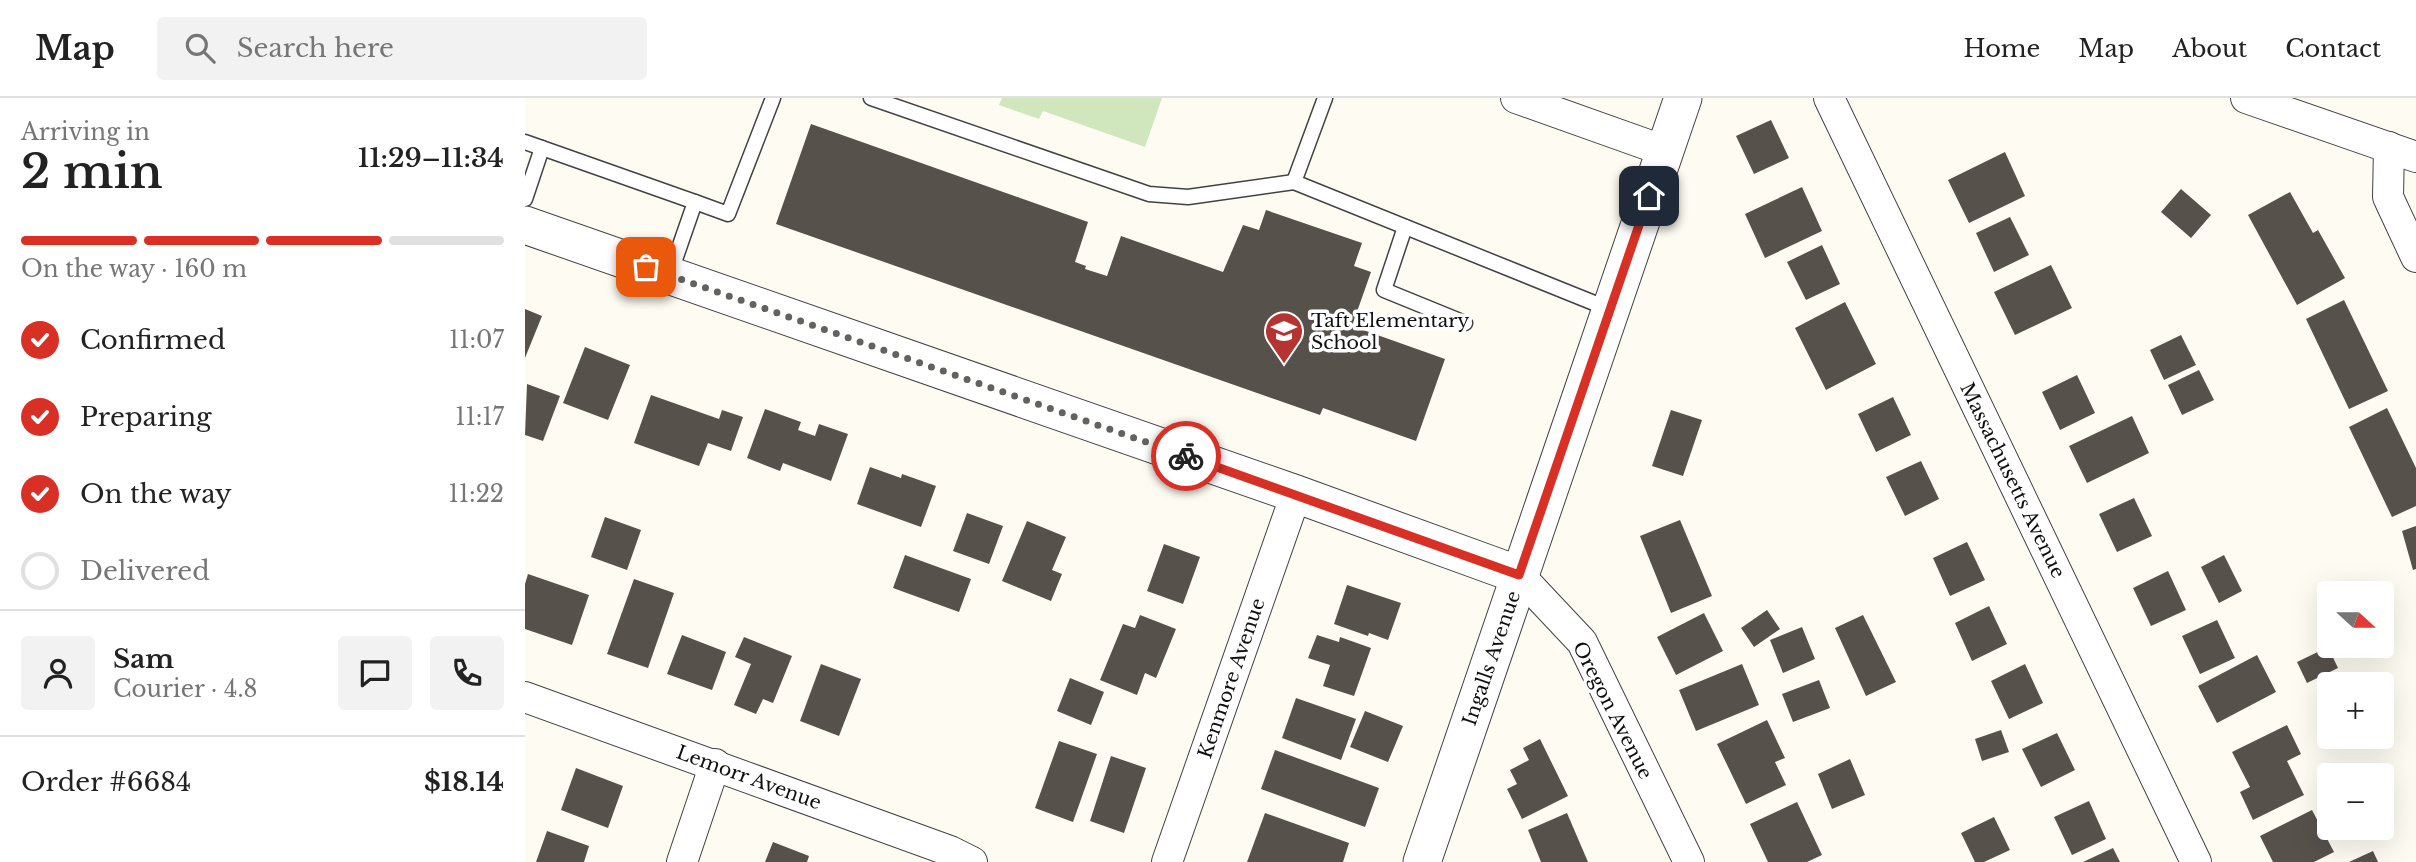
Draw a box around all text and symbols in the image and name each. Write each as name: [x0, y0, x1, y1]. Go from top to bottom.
search box: [157, 17, 647, 80]
text: Map: [35, 28, 115, 69]
icon: search: [181, 29, 219, 67]
text: Search here: [237, 32, 394, 64]
text: Home: [1964, 34, 2040, 63]
text: Map: [2078, 34, 2134, 63]
text: About: [2172, 34, 2247, 63]
text: Contact: [2285, 34, 2381, 63]
text: Arriving in: [21, 118, 150, 146]
text: 11:29–11:34: [358, 142, 504, 174]
text: 2 min: [21, 143, 163, 200]
pin: [1619, 166, 1679, 226]
icon: home: [1630, 177, 1668, 215]
pin: [616, 237, 676, 297]
icon: bag: [627, 248, 665, 286]
text: On the way · 160 m: [21, 255, 247, 283]
place label: Taft Elementary School: [1311, 309, 1469, 354]
school or university icon: Taft Elementary School: [1263, 310, 1305, 365]
icon: check: [21, 321, 59, 359]
text: Confirmed: [80, 324, 225, 356]
text: 11:07: [449, 326, 504, 354]
street label: Massachusetts Avenue: [1955, 379, 2070, 582]
icon: check: [21, 398, 59, 436]
text: Preparing: [80, 401, 212, 433]
text: 11:17: [455, 403, 504, 431]
courier: [1151, 421, 1221, 491]
icon: bike: [1167, 437, 1205, 475]
icon: check: [21, 475, 59, 513]
text: On the way: [80, 478, 232, 510]
text: 11:22: [449, 480, 504, 508]
text: Delivered: [80, 555, 210, 587]
north arrow: [2317, 581, 2394, 658]
map controls: [2317, 581, 2394, 840]
street label: Ingalls Avenue: [1458, 588, 1525, 729]
street label: Kenmore Avenue: [1193, 595, 1270, 761]
button: person: [21, 636, 95, 710]
button: chat: [338, 636, 412, 710]
button: phone: [430, 636, 504, 710]
street label: Oregon Avenue: [1568, 637, 1657, 783]
text: Sam: [113, 643, 174, 675]
button: +: [2317, 672, 2394, 749]
text: Courier · 4.8: [113, 675, 258, 703]
street label: Lemorr Avenue: [673, 741, 824, 814]
button: −: [2317, 763, 2394, 840]
text: Order #6684: [21, 766, 191, 798]
text: $18.14: [424, 766, 504, 798]

